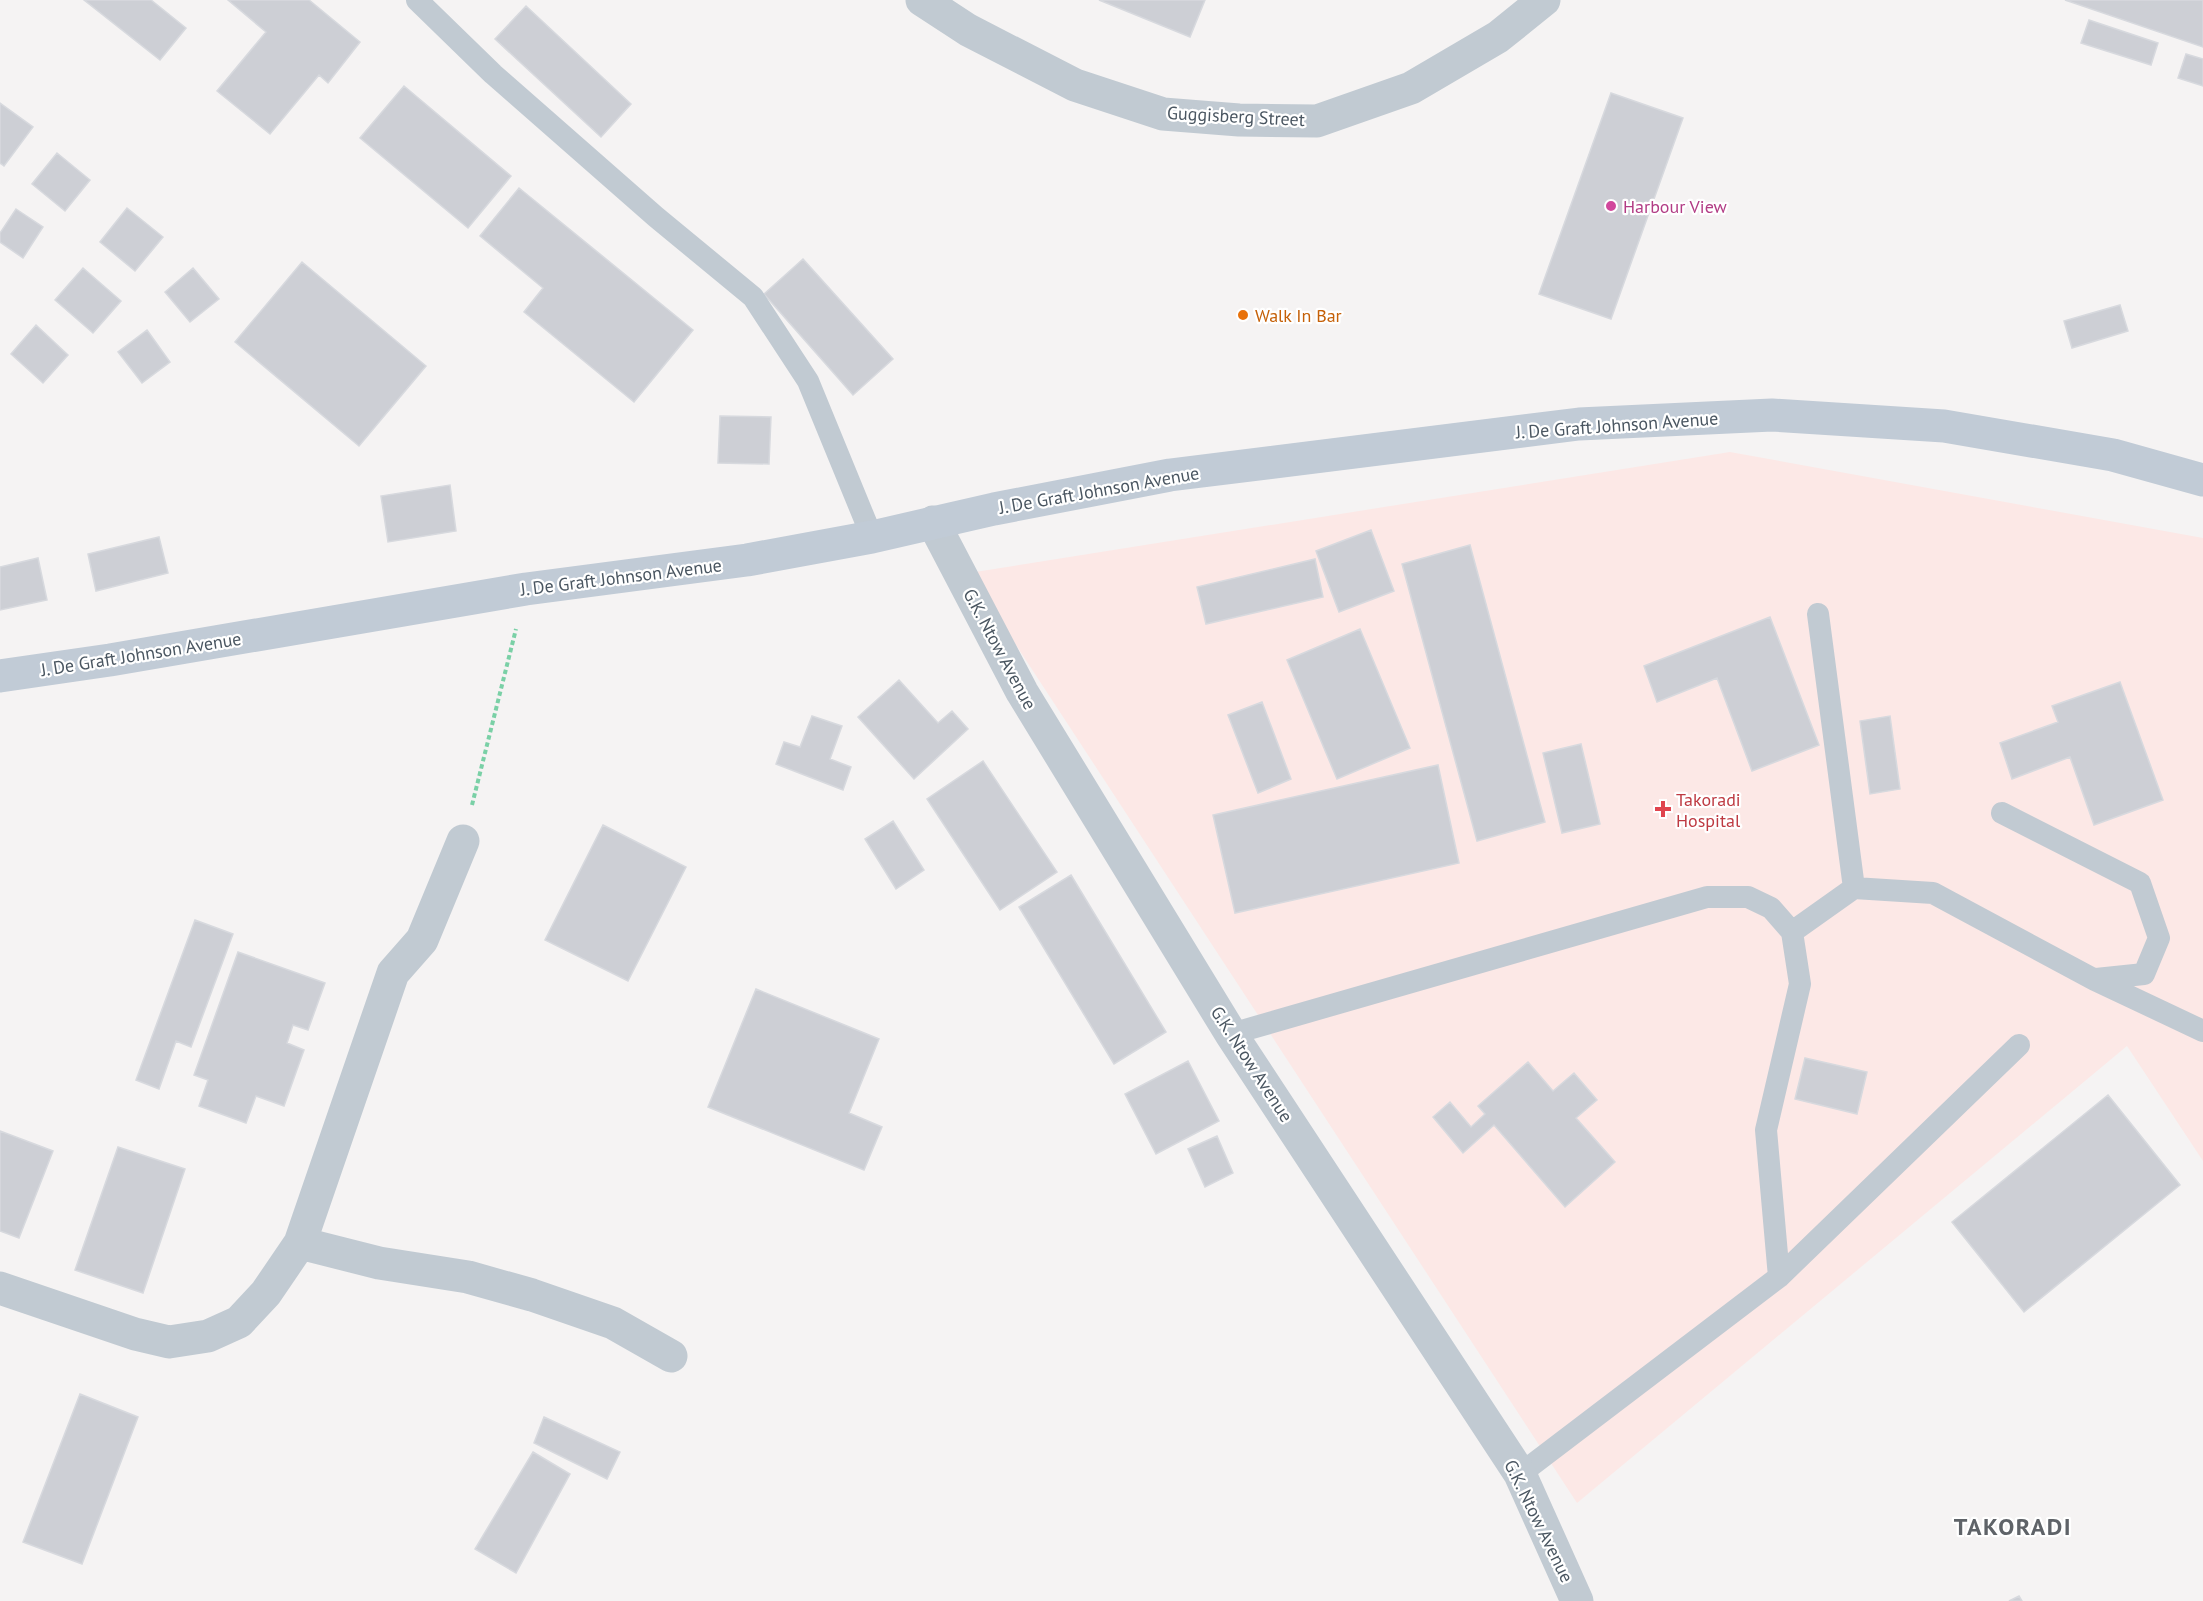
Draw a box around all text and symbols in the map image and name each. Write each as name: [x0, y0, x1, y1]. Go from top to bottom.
street label: Guggisberg Street: [1167, 101, 1305, 131]
place label: Harbour View: [1623, 195, 1728, 218]
marker: Harbour View: [1604, 199, 1618, 213]
place label: Walk In Bar: [1255, 304, 1342, 327]
marker: Walk In Bar: [1236, 308, 1250, 322]
street label: J. De Graft Johnson Avenue: [1514, 406, 1719, 444]
street label: J. De Graft Johnson Avenue: [996, 461, 1201, 519]
street label: J. De Graft Johnson Avenue: [518, 553, 723, 601]
street label: G.K. Ntow Avenue: [958, 585, 1042, 713]
street label: J. De Graft Johnson Avenue: [38, 627, 243, 681]
place label: Takoradi Hospital: [1676, 788, 1741, 832]
marker: Takoradi Hospital: [1654, 800, 1672, 818]
street label: G.K. Ntow Avenue: [1206, 1002, 1298, 1126]
street label: G.K. Ntow Avenue: [1499, 1456, 1579, 1586]
district label: TAKORADI: [1954, 1511, 2072, 1542]

